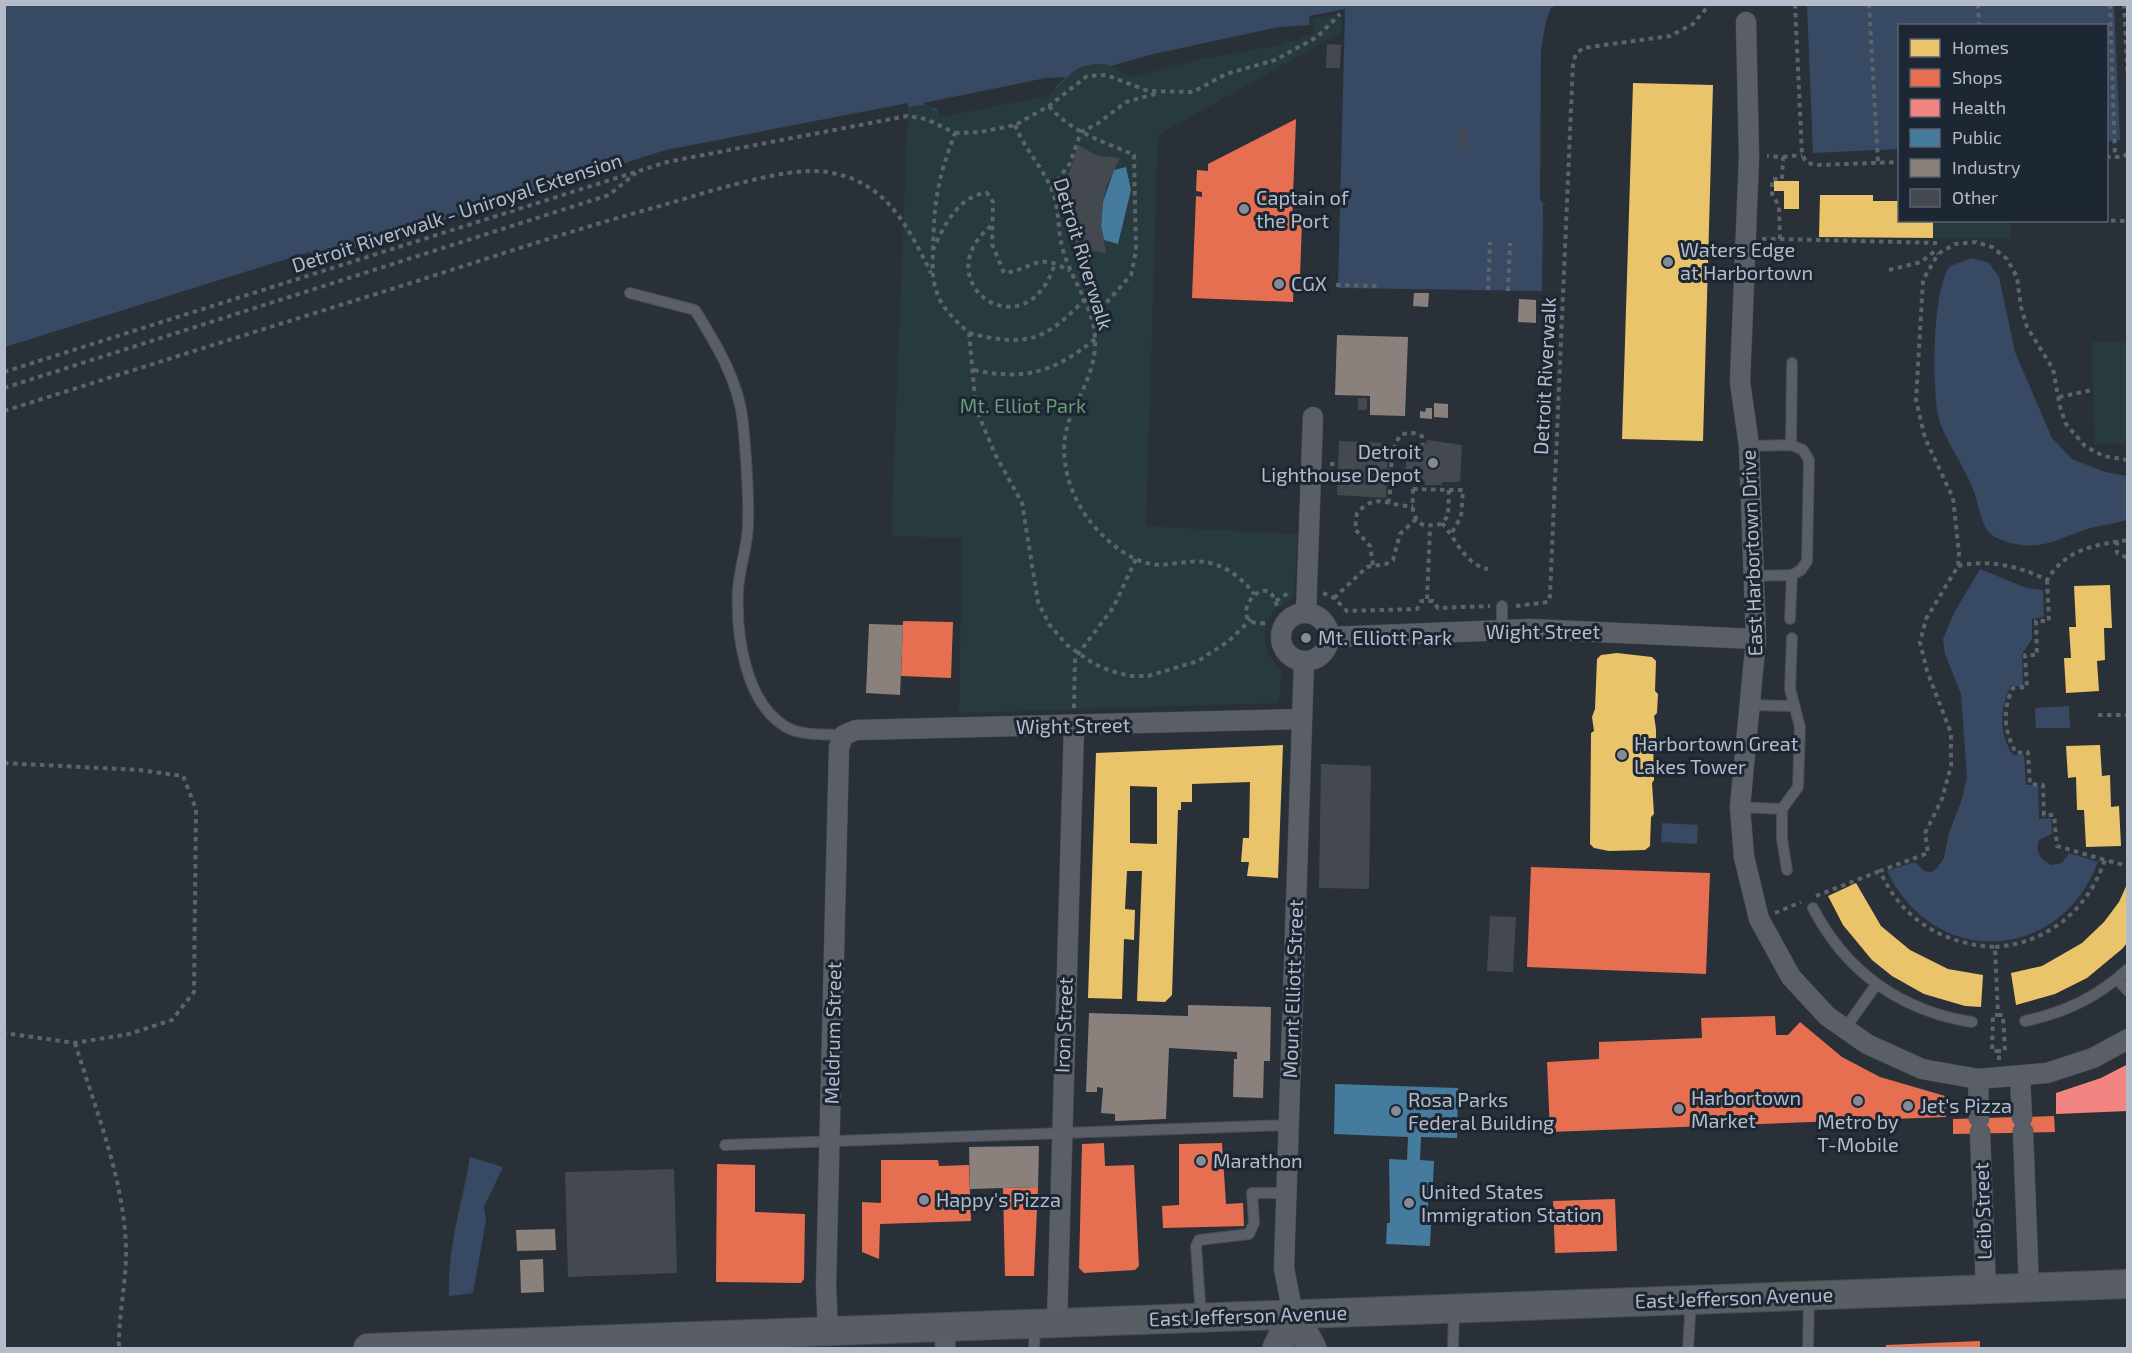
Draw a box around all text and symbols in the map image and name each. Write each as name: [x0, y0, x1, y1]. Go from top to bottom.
legend: [1898, 24, 2108, 222]
text: Homes: [1952, 36, 2009, 58]
text: Shops: [1952, 66, 2002, 88]
text: Health: [1952, 96, 2006, 118]
text: Public: [1952, 126, 2002, 148]
street label: Detroit Riverwalk - Uniroyal Extension: [289, 147, 625, 277]
text: Industry: [1952, 156, 2021, 178]
street label: Detroit Riverwalk: [1049, 175, 1119, 333]
place label: Captain of the Port: [1256, 185, 1349, 232]
text: Other: [1952, 186, 1998, 208]
marker: Captain of the Port: [1237, 202, 1251, 216]
place label: Waters Edge at Harbortown: [1680, 237, 1813, 284]
marker: Waters Edge at Harbortown: [1661, 255, 1675, 269]
place label: CGX: [1291, 271, 1327, 295]
marker: CGX: [1272, 277, 1286, 291]
street label: Detroit Riverwalk: [1528, 296, 1560, 455]
park label: Mt. Elliot Park: [960, 393, 1086, 417]
place label: Detroit Lighthouse Depot: [1261, 439, 1421, 486]
street label: East Harbortown Drive: [1735, 449, 1767, 657]
marker: Detroit Lighthouse Depot: [1426, 456, 1440, 470]
street label: Wight Street: [1486, 619, 1601, 643]
place label: Mt. Elliott Park: [1318, 625, 1452, 649]
marker: Mt. Elliott Park: [1299, 631, 1313, 645]
street label: Wight Street: [1016, 712, 1131, 738]
place label: Harbortown Great Lakes Tower: [1634, 731, 1799, 778]
marker: Harbortown Great Lakes Tower: [1615, 748, 1629, 762]
street label: Mount Elliott Street: [1277, 899, 1307, 1079]
street label: Meldrum Street: [819, 961, 845, 1105]
street label: Iron Street: [1049, 976, 1077, 1073]
place label: Harbortown Market: [1691, 1085, 1801, 1132]
place label: Rosa Parks Federal Building: [1408, 1087, 1554, 1134]
place label: Jet's Pizza: [1920, 1093, 2012, 1117]
marker: Metro by T-Mobile: [1851, 1094, 1865, 1108]
marker: Jet's Pizza: [1901, 1099, 1915, 1113]
marker: Harbortown Market: [1672, 1102, 1686, 1116]
marker: Rosa Parks Federal Building: [1389, 1104, 1403, 1118]
place label: Metro by T-Mobile: [1817, 1109, 1899, 1156]
place label: Marathon: [1213, 1148, 1303, 1172]
marker: Marathon: [1194, 1154, 1208, 1168]
street label: Leib Street: [1968, 1162, 1996, 1260]
place label: United States Immigration Station: [1421, 1179, 1602, 1226]
place label: Happy's Pizza: [936, 1187, 1061, 1211]
marker: Happy's Pizza: [917, 1193, 931, 1207]
marker: United States Immigration Station: [1402, 1196, 1416, 1210]
street label: East Jefferson Avenue: [1634, 1282, 1834, 1312]
street label: East Jefferson Avenue: [1148, 1300, 1348, 1330]

